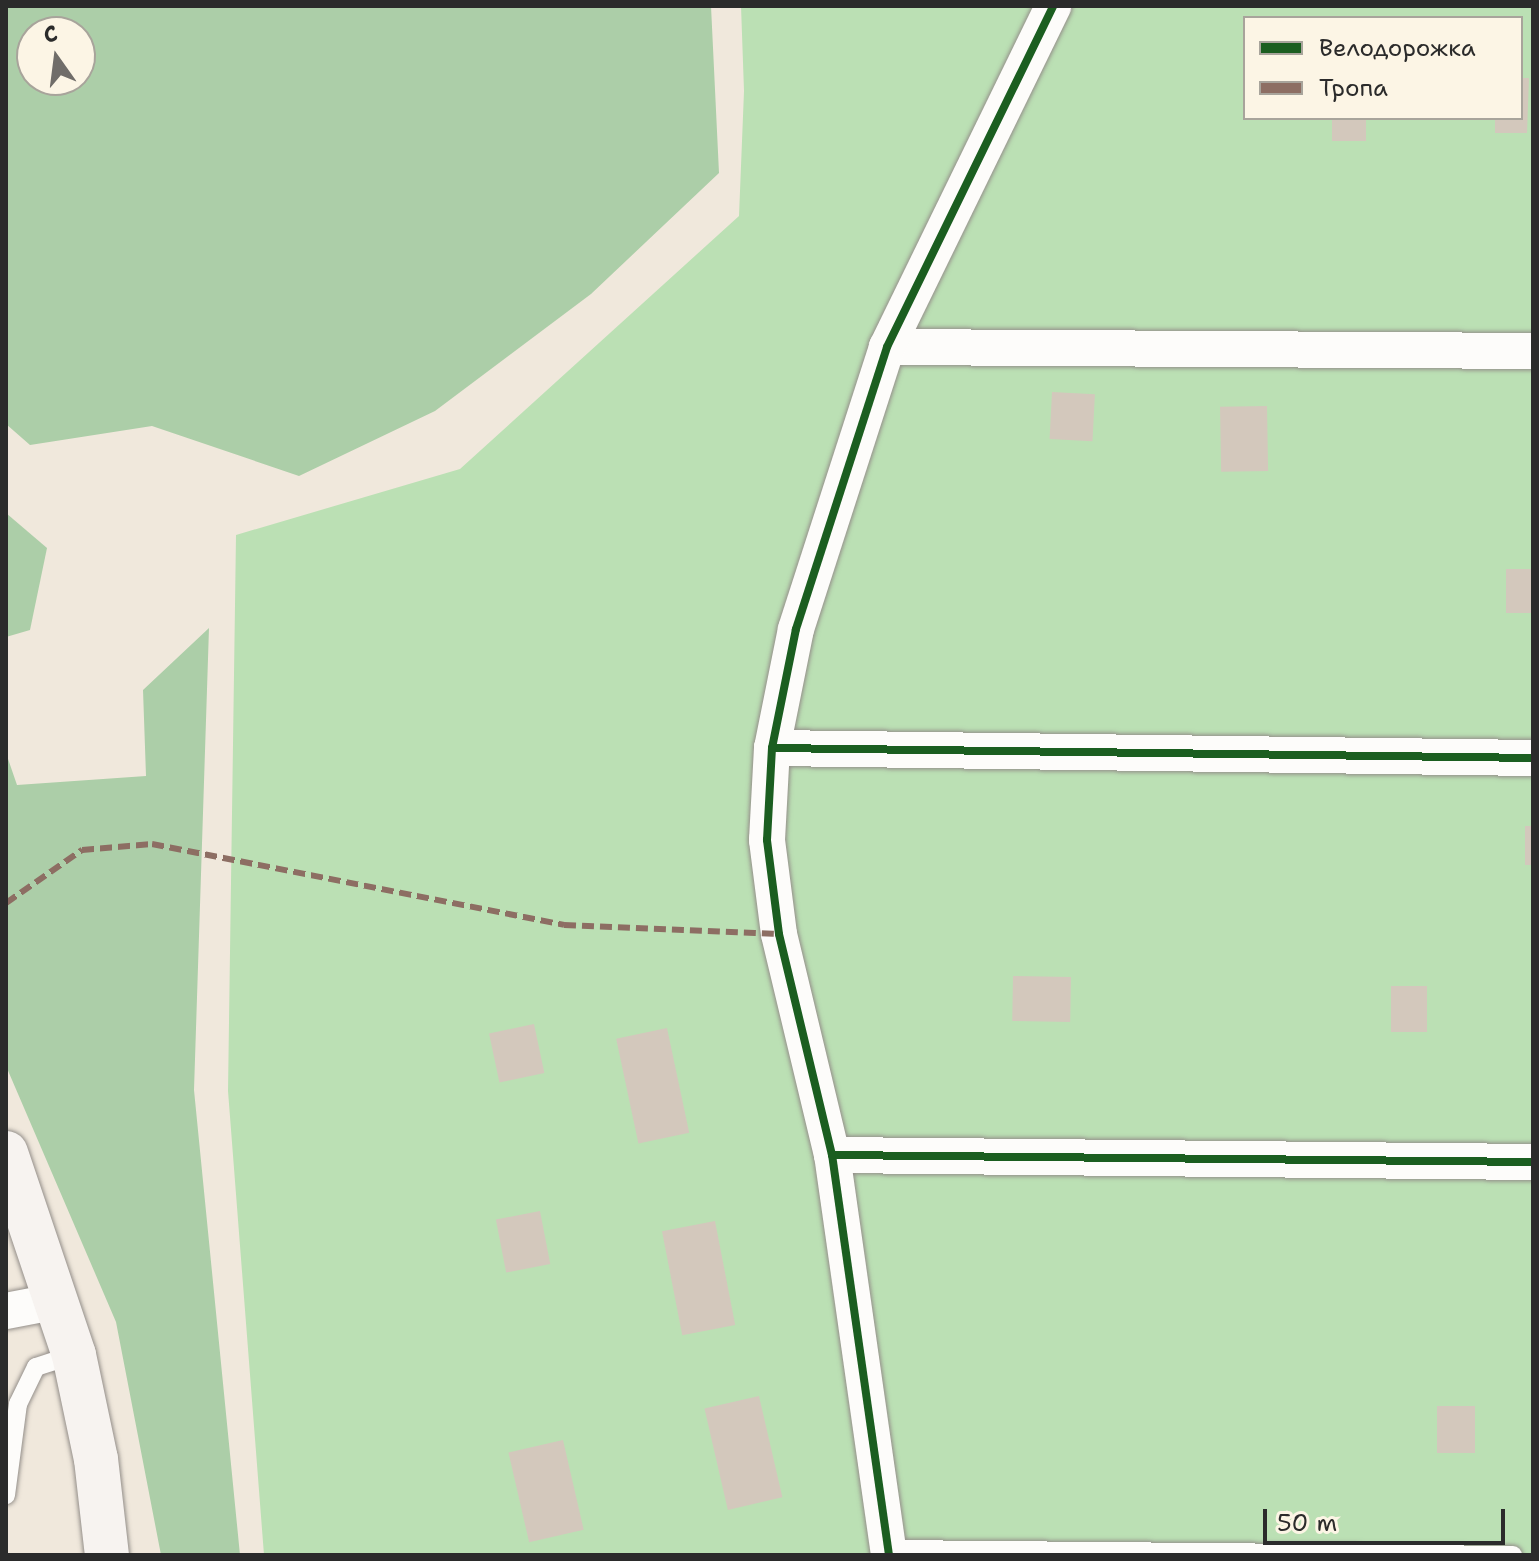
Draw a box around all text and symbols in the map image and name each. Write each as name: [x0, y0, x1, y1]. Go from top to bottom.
north arrow: [16, 16, 96, 96]
legend: [1243, 16, 1523, 120]
text: С: [40, 18, 61, 50]
text: Велодорожка: [1319, 32, 1476, 64]
text: Тропа: [1319, 72, 1388, 104]
scale bar: [1267, 1493, 1509, 1543]
text: 50 m: [1277, 1507, 1337, 1539]

